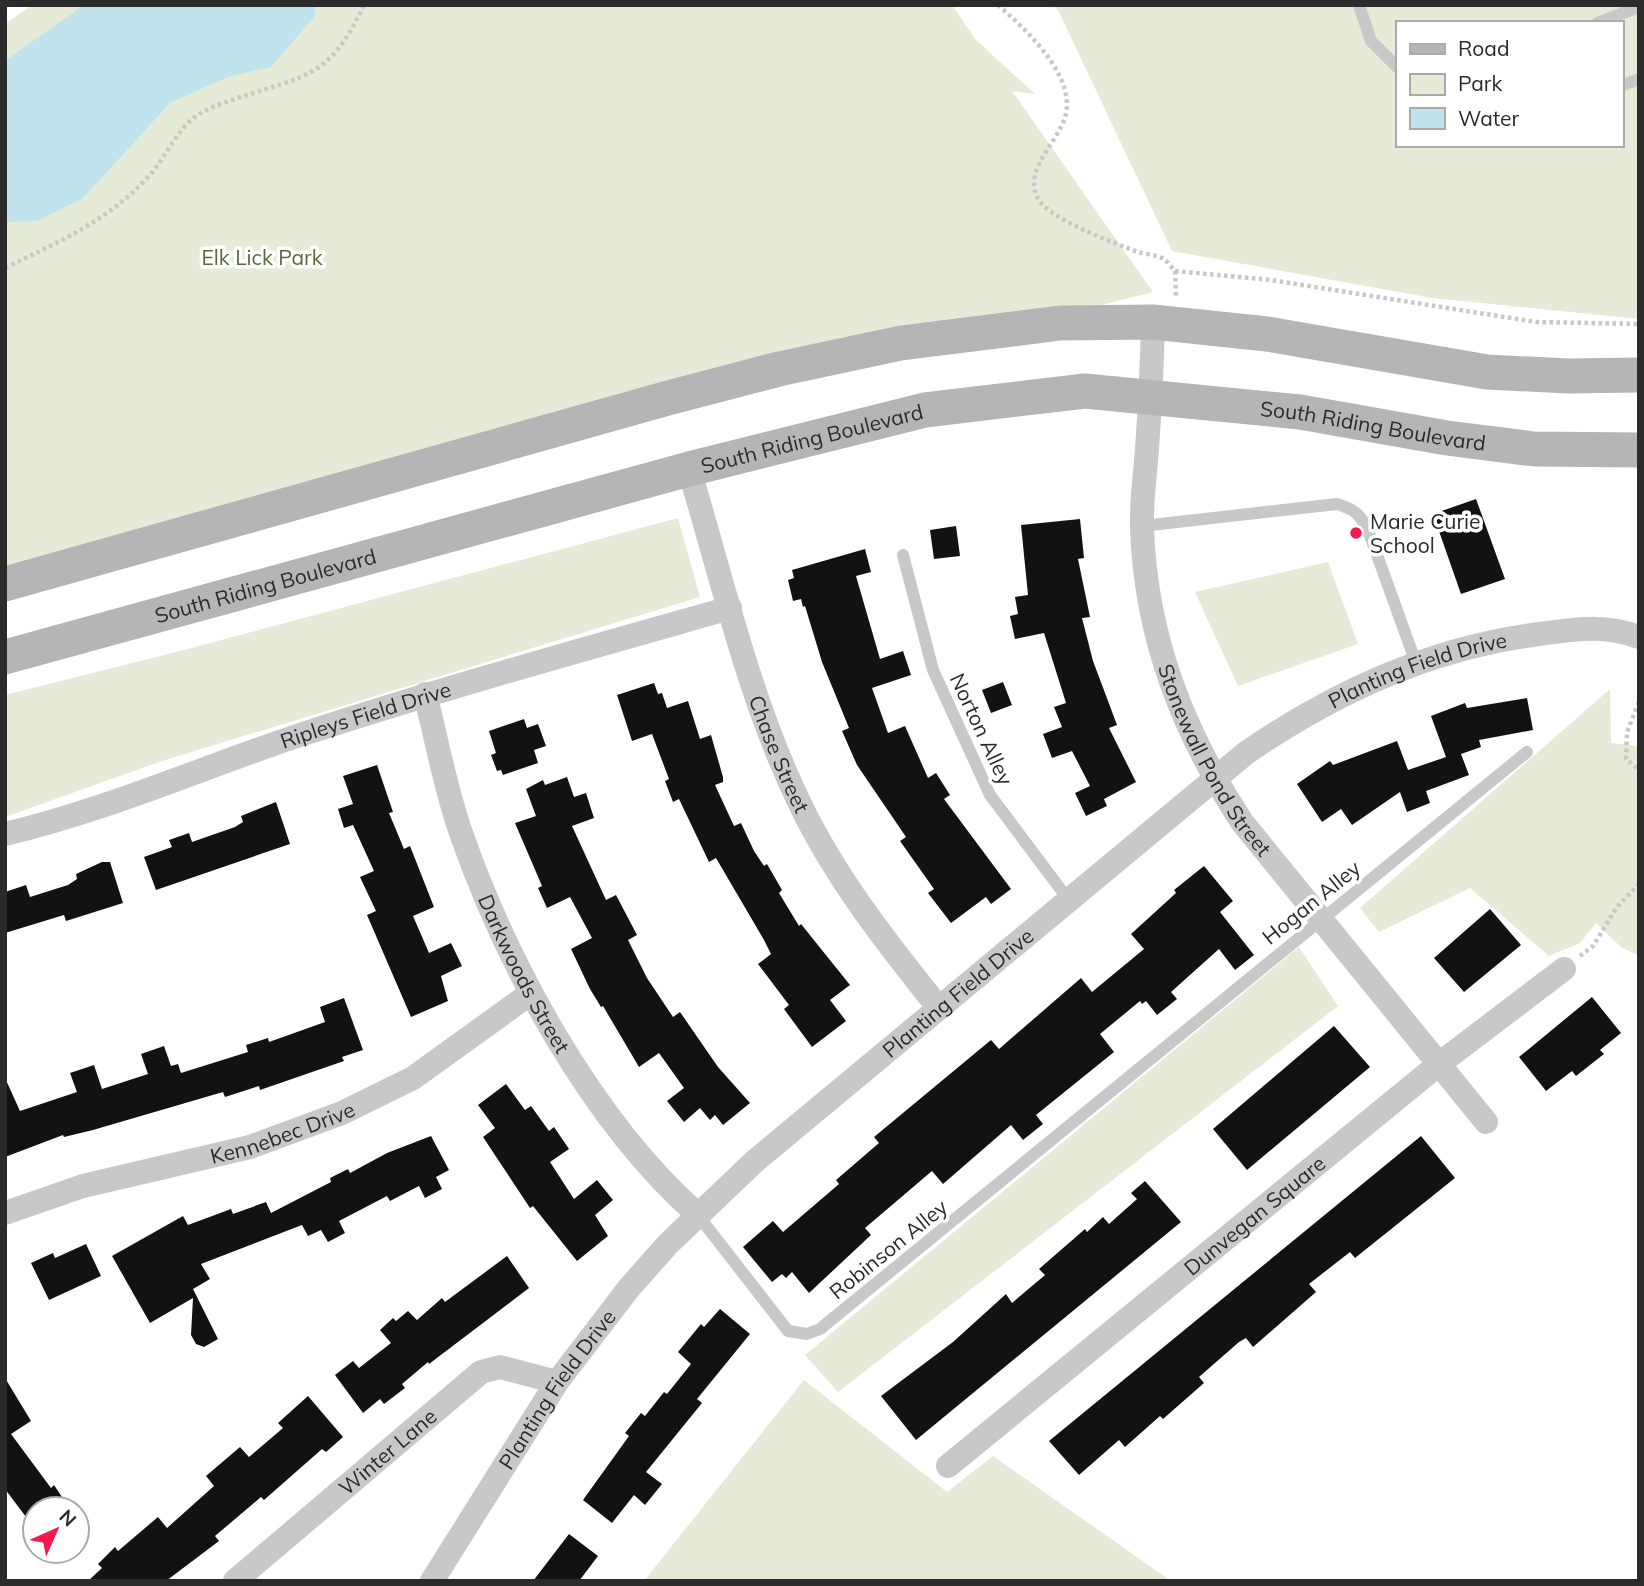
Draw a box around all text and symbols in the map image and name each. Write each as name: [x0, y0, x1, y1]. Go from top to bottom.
legend: [1396, 21, 1623, 147]
text: Road: [1458, 35, 1509, 61]
text: Park: [1458, 70, 1502, 96]
text: Water: [1458, 105, 1519, 131]
park label: Elk Lick Park: [202, 244, 323, 270]
street label: South Riding Boulevard: [1259, 395, 1487, 456]
street label: South Riding Boulevard: [698, 398, 926, 479]
place label: Marie Curie School: [1370, 508, 1480, 558]
marker: Marie Curie School: [1348, 525, 1364, 541]
street label: South Riding Boulevard: [152, 543, 379, 628]
street label: Planting Field Drive: [1324, 626, 1509, 714]
street label: Stonewall Pond Street: [1153, 660, 1277, 861]
street label: Norton Alley: [945, 669, 1019, 789]
street label: Ripleys Field Drive: [277, 676, 454, 754]
street label: Chase Street: [744, 692, 815, 817]
street label: Hogan Alley: [1257, 854, 1365, 950]
street label: Darkwoods Street: [473, 890, 576, 1058]
street label: Planting Field Drive: [877, 922, 1039, 1063]
street label: Kennebec Drive: [207, 1096, 359, 1169]
street label: Dunvegan Square: [1179, 1150, 1330, 1281]
street label: Robinson Alley: [824, 1194, 952, 1304]
street label: Planting Field Drive: [493, 1304, 621, 1474]
street label: Winter Lane: [333, 1403, 442, 1500]
north arrow: [21, 1495, 91, 1565]
text: N: [54, 1504, 82, 1532]

